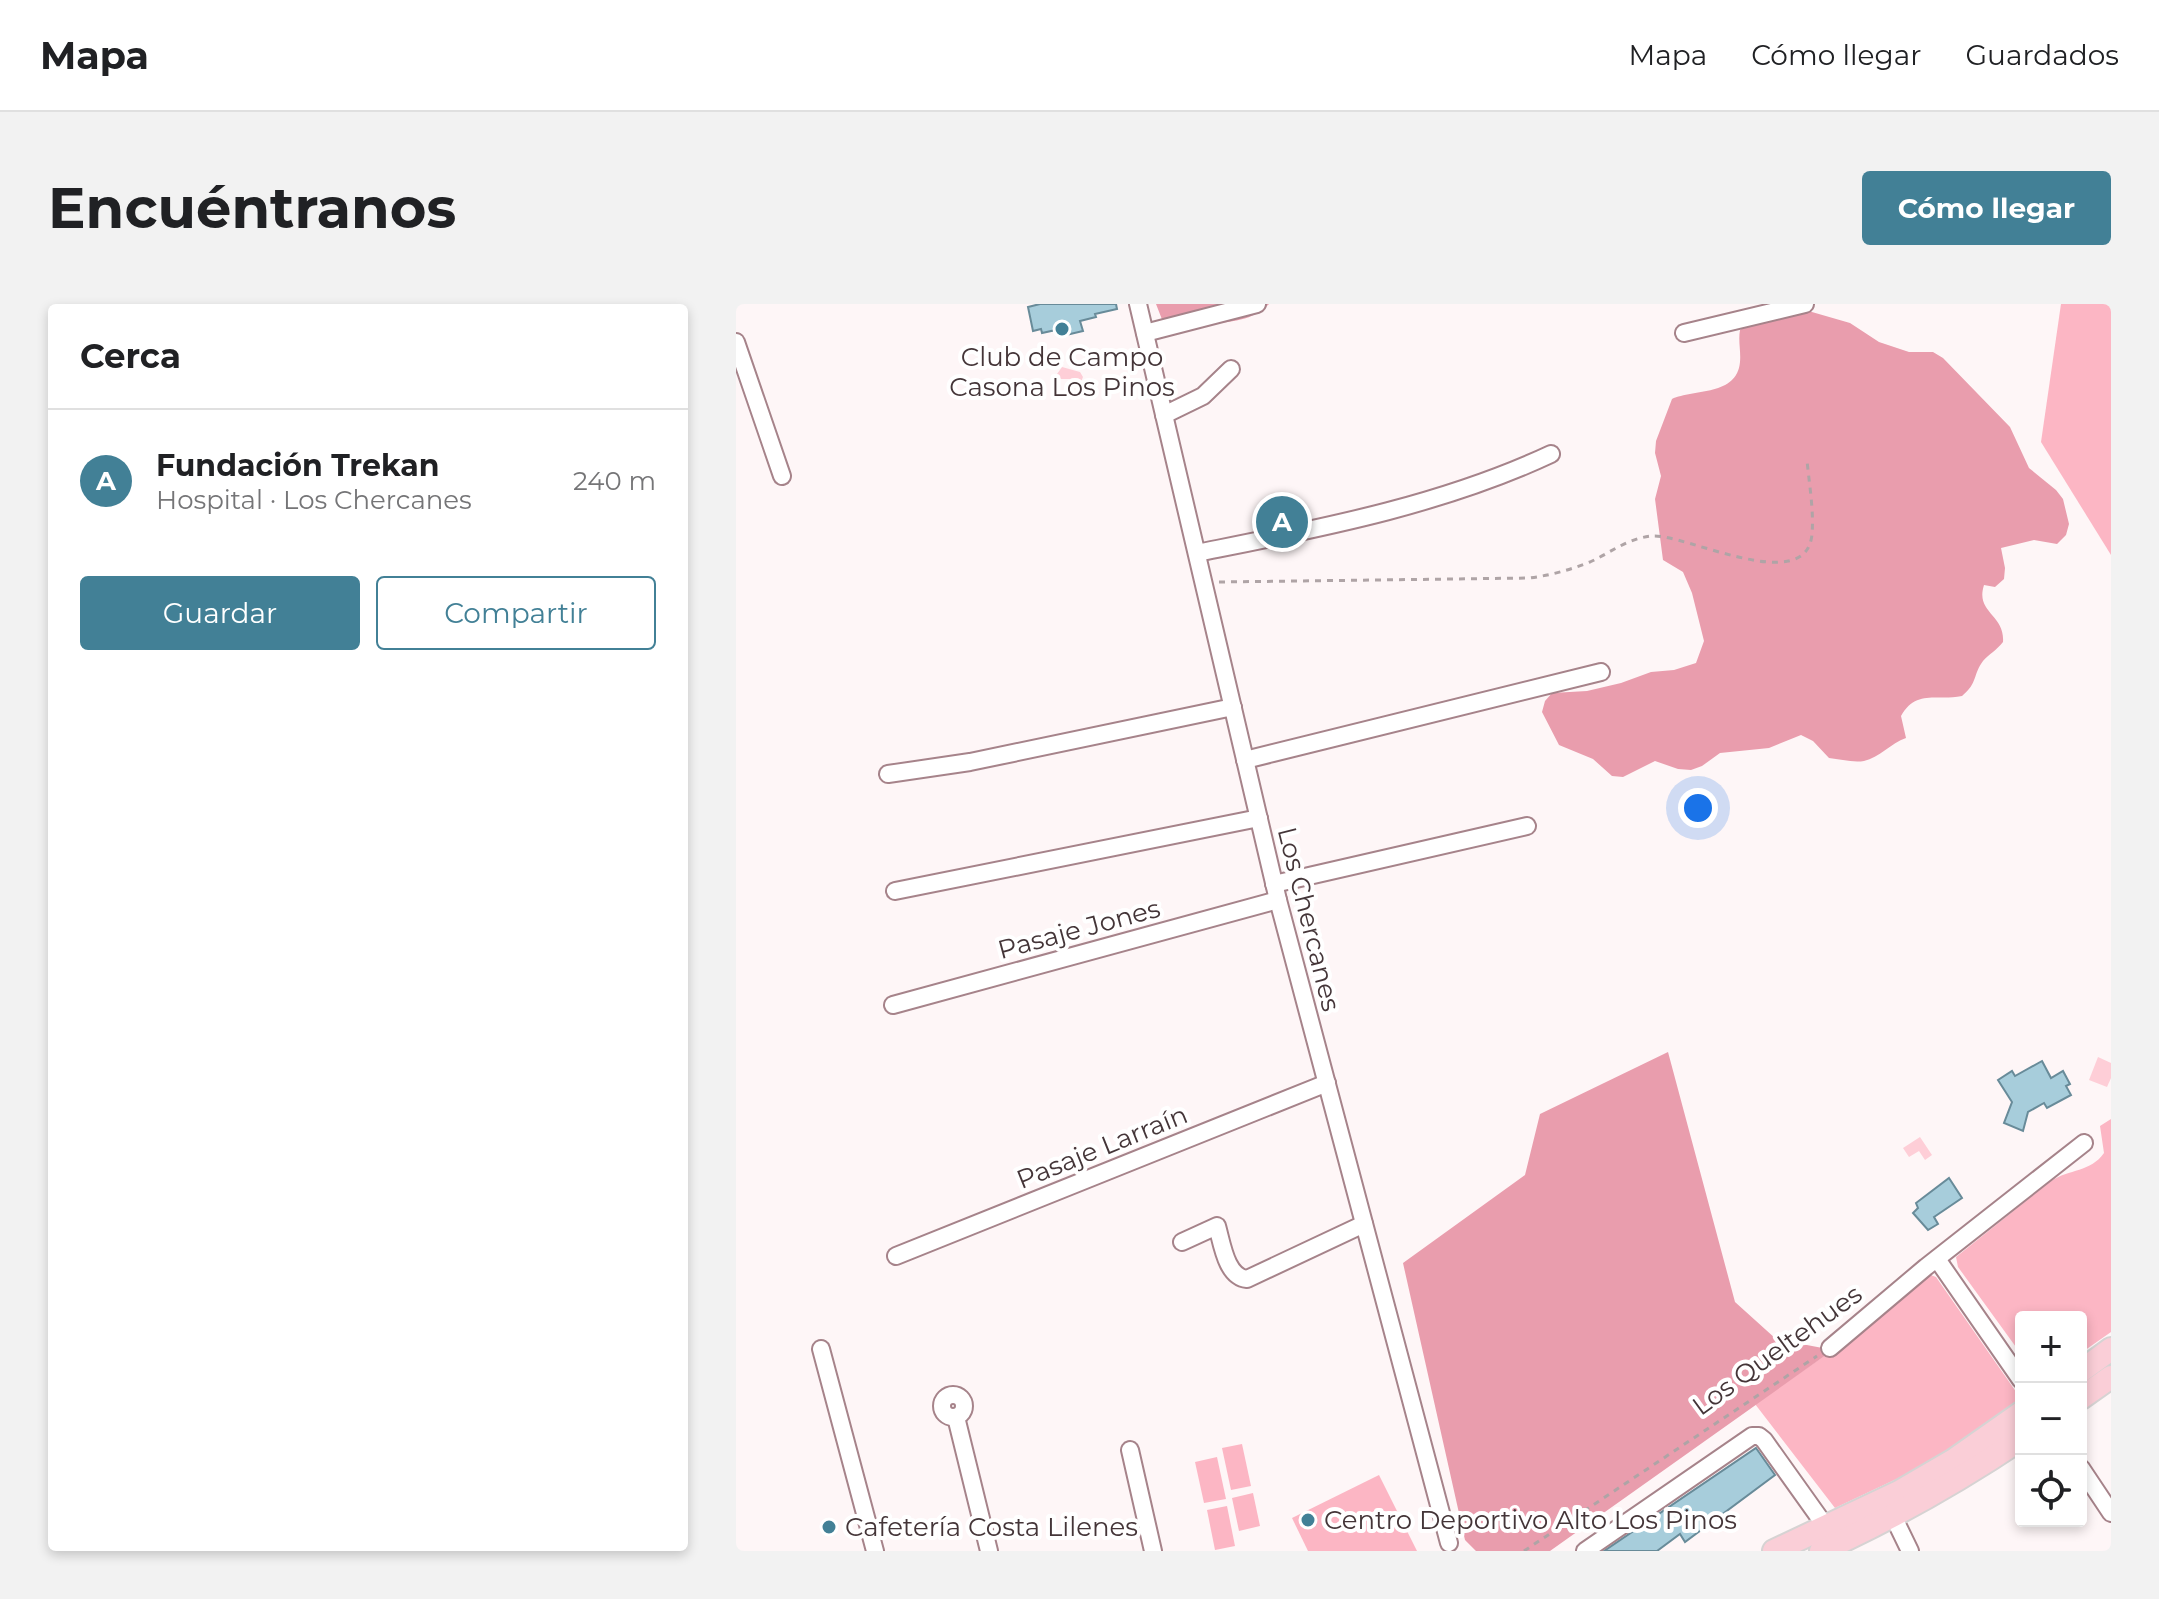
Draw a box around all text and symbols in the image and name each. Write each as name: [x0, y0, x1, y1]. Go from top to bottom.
text: Mapa: [40, 32, 149, 79]
text: Mapa: [1628, 38, 1707, 72]
text: Cómo llegar: [1751, 38, 1921, 72]
text: Guardados: [1965, 38, 2119, 72]
button: Cómo llegar: [1862, 171, 2111, 245]
text: Encuéntranos: [48, 174, 456, 242]
marker: Club de Campo Casona Los Pinos: [1053, 320, 1071, 338]
text: Cerca: [80, 335, 181, 377]
place label: Club de Campo Casona Los Pinos: [949, 341, 1175, 403]
text: Fundación Trekan: [156, 447, 440, 484]
text: A: [96, 465, 116, 497]
text: 240 m: [573, 465, 656, 497]
text: Hospital · Los Chercanes: [156, 484, 472, 516]
pin: A: [1256, 492, 1308, 552]
button: Guardar: [80, 576, 360, 650]
button: Compartir: [376, 576, 656, 650]
your location: [1678, 788, 1718, 828]
street label: Los Chercanes: [1271, 824, 1347, 1014]
street label: Pasaje Jones: [994, 892, 1164, 966]
street label: Pasaje Larraín: [1012, 1098, 1192, 1196]
street label: Los Queltehues: [1686, 1278, 1868, 1422]
map controls: [2015, 1311, 2087, 1527]
button: +: [2015, 1311, 2087, 1383]
button: −: [2015, 1383, 2087, 1455]
button: locate: [2015, 1455, 2087, 1527]
place label: Centro Deportivo Alto Los Pinos: [1324, 1504, 1737, 1536]
place label: Cafetería Costa Lilenes: [845, 1511, 1138, 1543]
marker: Centro Deportivo Alto Los Pinos: [1299, 1511, 1317, 1529]
marker: Cafetería Costa Lilenes: [820, 1518, 838, 1536]

